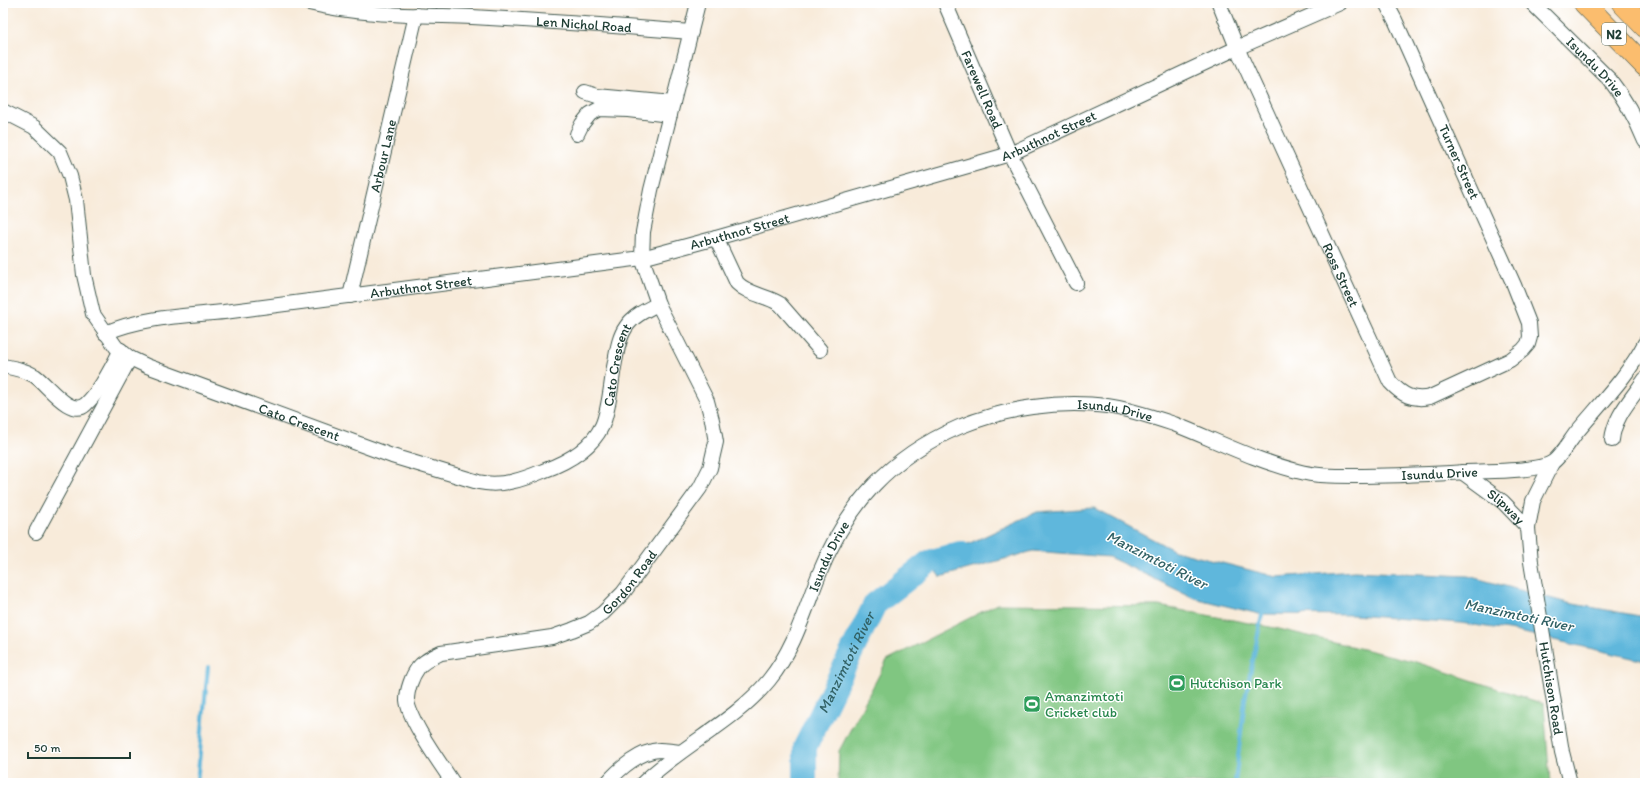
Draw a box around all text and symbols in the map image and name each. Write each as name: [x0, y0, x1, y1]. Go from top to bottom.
street label: Len Nichol Road: [535, 12, 633, 36]
road number: N2: [1602, 23, 1626, 45]
street label: Isundu Drive: [1563, 33, 1628, 100]
street label: Farewell Road: [958, 48, 1007, 132]
street label: Arbuthnot Street: [999, 107, 1099, 165]
street label: Arbour Lane: [366, 117, 400, 194]
street label: Turner Street: [1435, 122, 1483, 202]
street label: Arbuthnot Street: [688, 209, 791, 253]
street label: Ross Street: [1319, 240, 1363, 310]
street label: Arbuthnot Street: [369, 272, 473, 302]
street label: Cato Crescent: [600, 320, 635, 408]
street label: Isundu Drive: [1077, 396, 1155, 425]
street label: Cato Crescent: [256, 399, 342, 445]
street label: Isundu Drive: [1401, 463, 1478, 484]
street label: Slipway: [1484, 485, 1529, 528]
street label: Isundu Drive: [805, 517, 853, 594]
water label: Manzimtoti River: [1104, 527, 1212, 594]
street label: Gordon Road: [598, 546, 661, 618]
water label: Manzimtoti River: [1463, 595, 1577, 636]
water label: Manzimtoti River: [814, 607, 880, 716]
street label: Hutchison Road: [1536, 640, 1568, 736]
sports icon: Hutchison Park: [1167, 673, 1187, 693]
place label: Hutchison Park: [1190, 675, 1282, 692]
place label: Amanzimtoti Cricket club: [1045, 688, 1124, 721]
sports icon: Amanzimtoti Cricket club: [1022, 694, 1042, 714]
scale bar: [28, 734, 130, 760]
text: 50 m: [34, 741, 60, 755]

